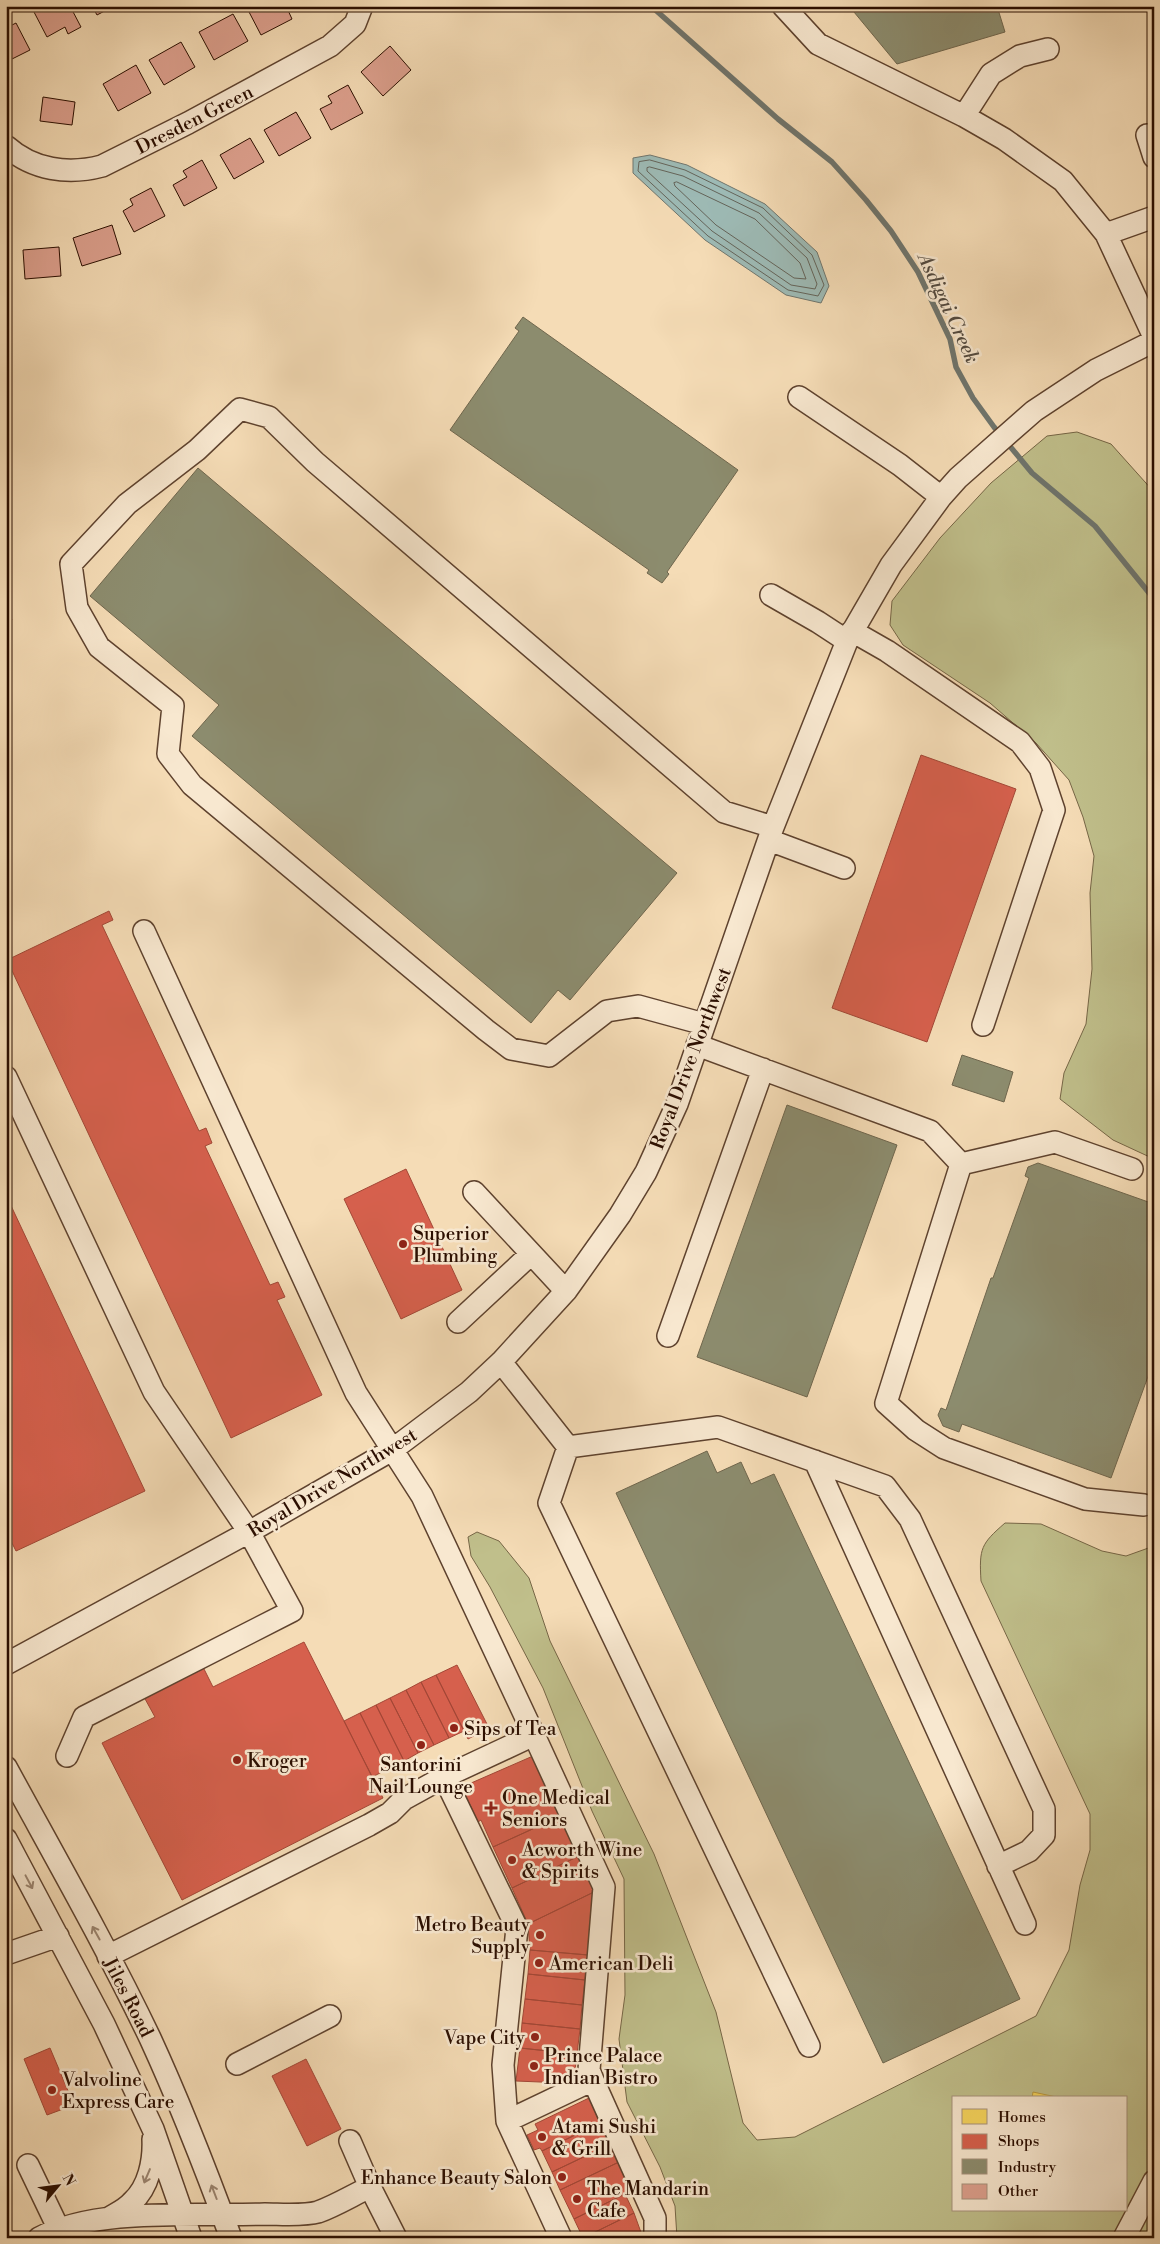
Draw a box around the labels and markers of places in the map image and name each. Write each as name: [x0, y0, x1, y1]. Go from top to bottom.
place label: Superior Plumbing: [413, 1222, 498, 1268]
marker: Superior Plumbing: [397, 1238, 409, 1250]
place label: Sips of Tea: [464, 1717, 557, 1741]
marker: Sips of Tea: [448, 1722, 460, 1734]
marker: Santorini Nail Lounge: [415, 1739, 427, 1751]
place label: Kroger: [247, 1749, 307, 1773]
place label: Santorini Nail Lounge: [369, 1753, 473, 1799]
marker: Kroger: [231, 1754, 243, 1766]
place label: One Medical Seniors: [502, 1786, 610, 1832]
marker: One Medical Seniors: [484, 1801, 498, 1815]
place label: Acworth Wine & Spirits: [521, 1838, 642, 1884]
marker: Acworth Wine & Spirits: [506, 1854, 518, 1866]
place label: Metro Beauty Supply: [415, 1913, 531, 1959]
marker: Metro Beauty Supply: [534, 1929, 546, 1941]
place label: American Deli: [548, 1952, 674, 1976]
marker: American Deli: [533, 1957, 545, 1969]
place label: Vape City: [443, 2026, 526, 2050]
marker: Vape City: [529, 2031, 541, 2043]
place label: Prince Palace Indian Bistro: [544, 2044, 662, 2090]
marker: Prince Palace Indian Bistro: [528, 2060, 540, 2072]
place label: Valvoline Express Care: [61, 2068, 174, 2114]
marker: Valvoline Express Care: [46, 2084, 58, 2096]
place label: Atami Sushi & Grill: [551, 2115, 656, 2161]
marker: Atami Sushi & Grill: [536, 2131, 548, 2143]
place label: Enhance Beauty Salon: [361, 2166, 552, 2190]
marker: Enhance Beauty Salon: [556, 2171, 568, 2183]
place label: The Mandarin Cafe: [587, 2177, 709, 2223]
marker: The Mandarin Cafe: [571, 2193, 583, 2205]

